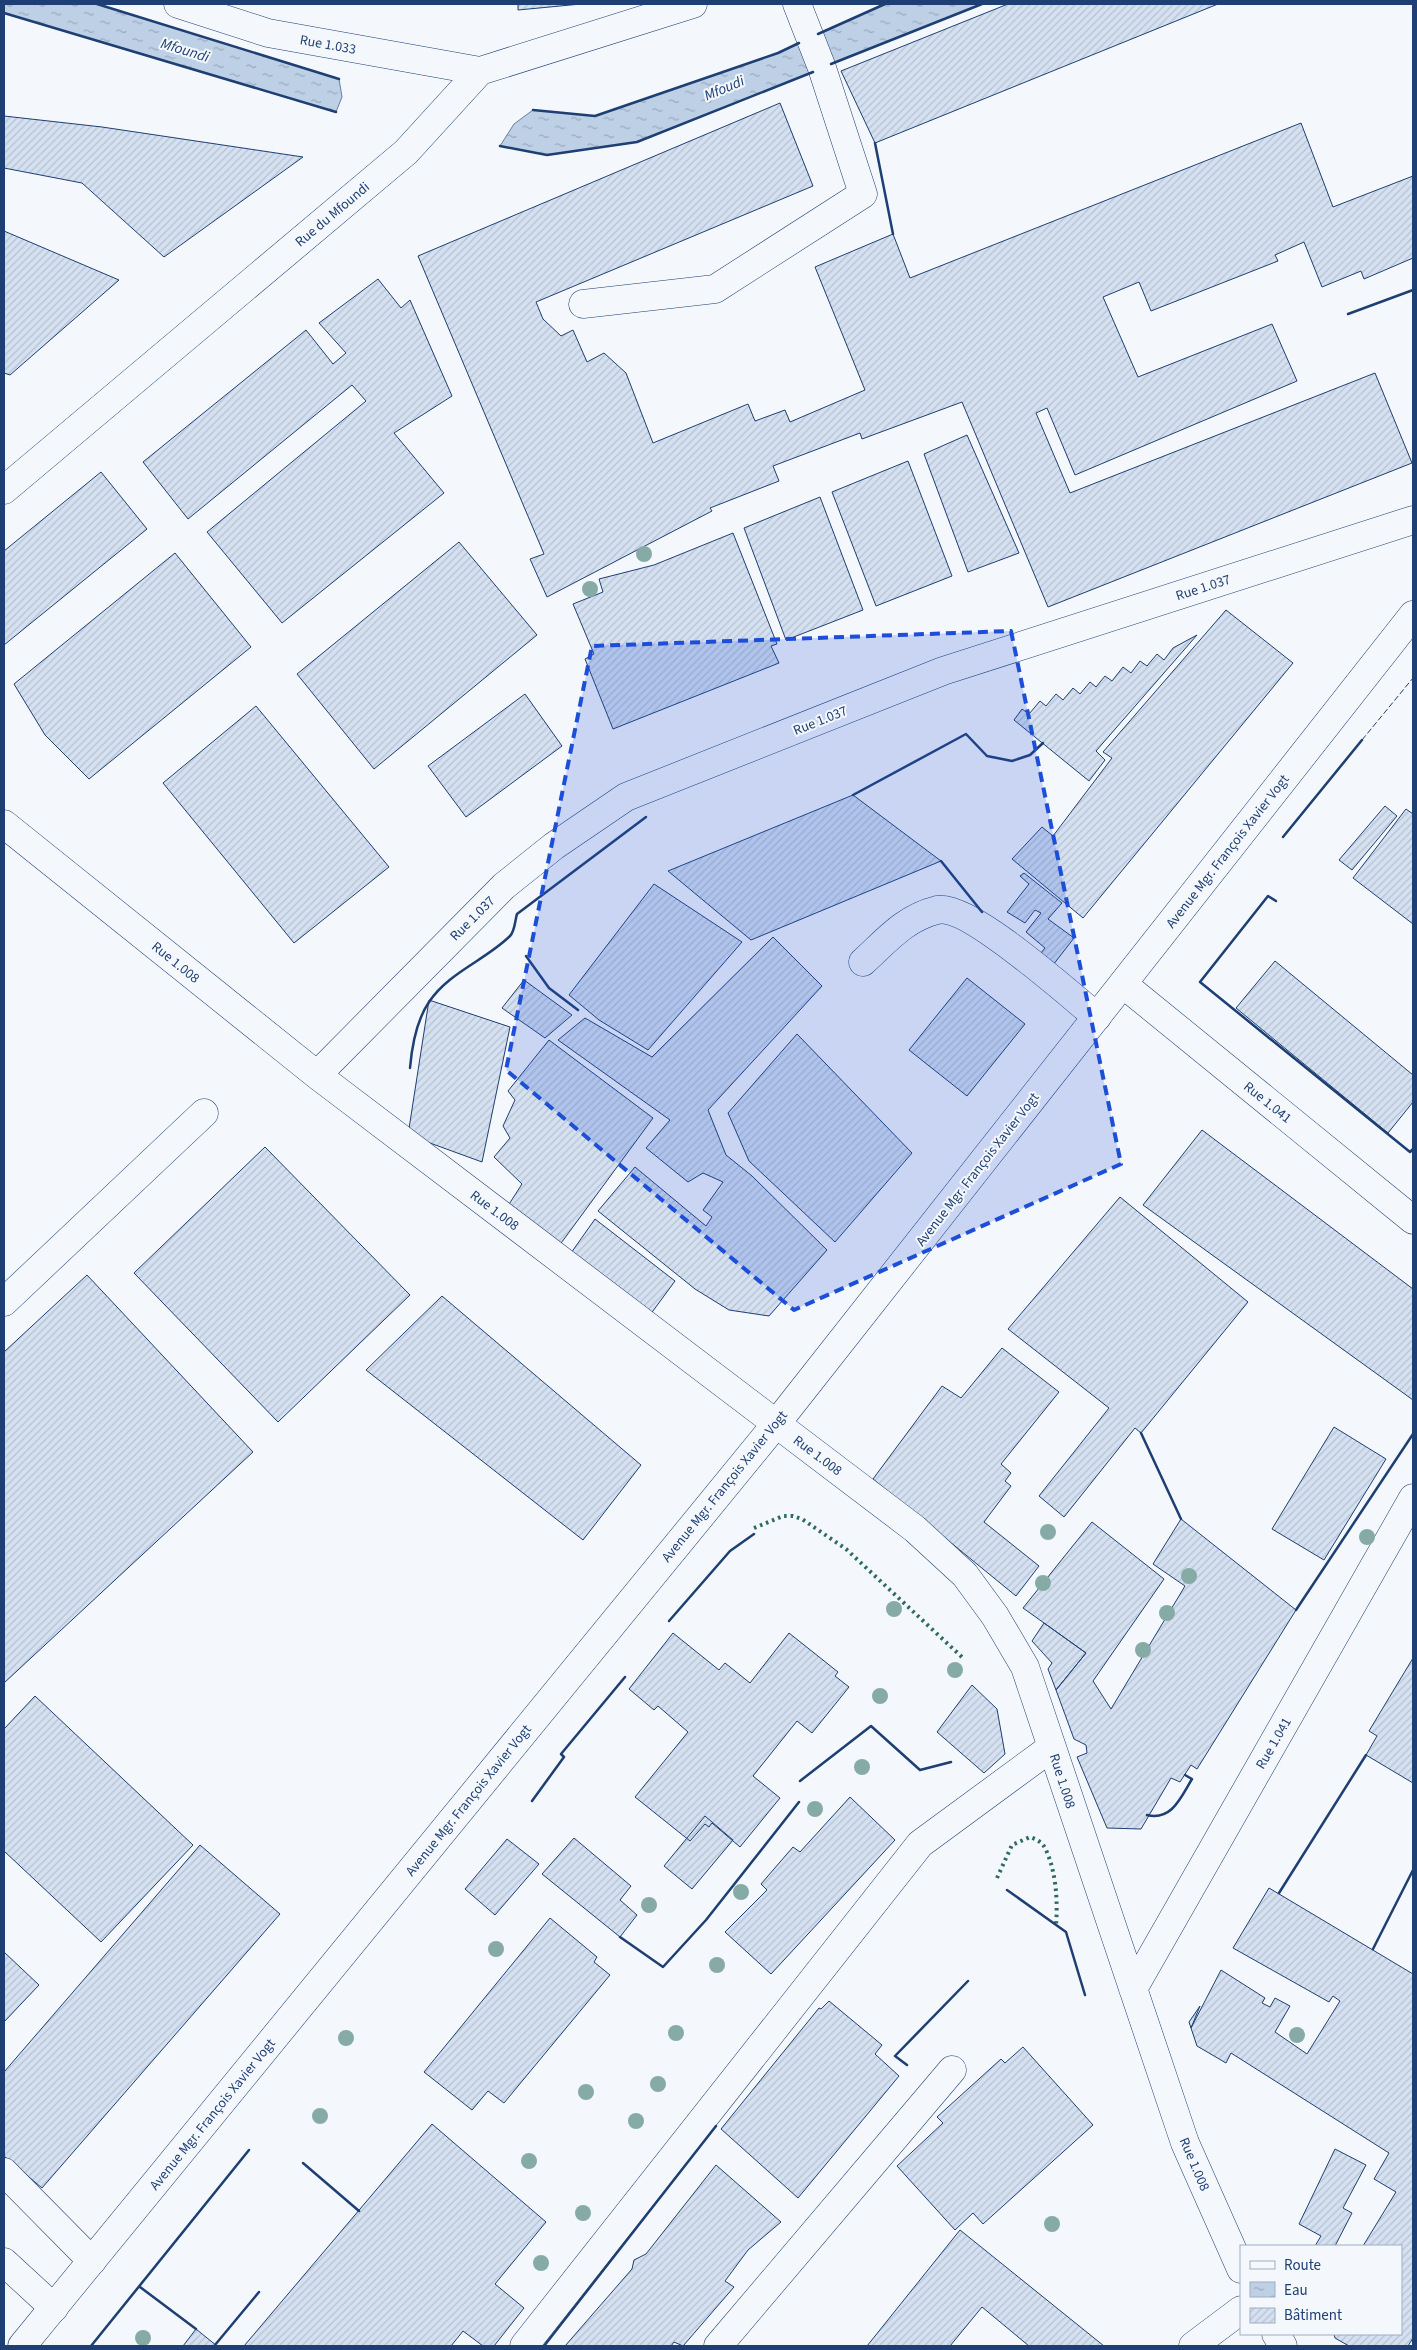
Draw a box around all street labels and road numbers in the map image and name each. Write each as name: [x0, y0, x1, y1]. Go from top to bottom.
street label: Rue 1.033: [298, 30, 357, 60]
street label: Rue du Mfoundi: [291, 178, 374, 252]
street label: Rue 1.037: [1173, 570, 1233, 606]
street label: Rue 1.037: [790, 701, 850, 741]
street label: Avenue Mgr. François Xavier Vogt: [1161, 770, 1294, 933]
street label: Rue 1.037: [446, 892, 500, 946]
street label: Rue 1.008: [147, 937, 204, 988]
street label: Rue 1.041: [1239, 1077, 1296, 1128]
street label: Avenue Mgr. François Xavier Vogt: [911, 1088, 1044, 1251]
street label: Rue 1.008: [466, 1186, 523, 1236]
street label: Avenue Mgr. François Xavier Vogt: [657, 1406, 793, 1567]
street label: Rue 1.008: [789, 1431, 846, 1481]
street label: Rue 1.041: [1251, 1714, 1297, 1773]
street label: Avenue Mgr. François Xavier Vogt: [401, 1720, 537, 1881]
street label: Rue 1.008: [1044, 1751, 1080, 1811]
street label: Avenue Mgr. François Xavier Vogt: [145, 2034, 281, 2195]
street label: Rue 1.008: [1174, 2134, 1214, 2194]

